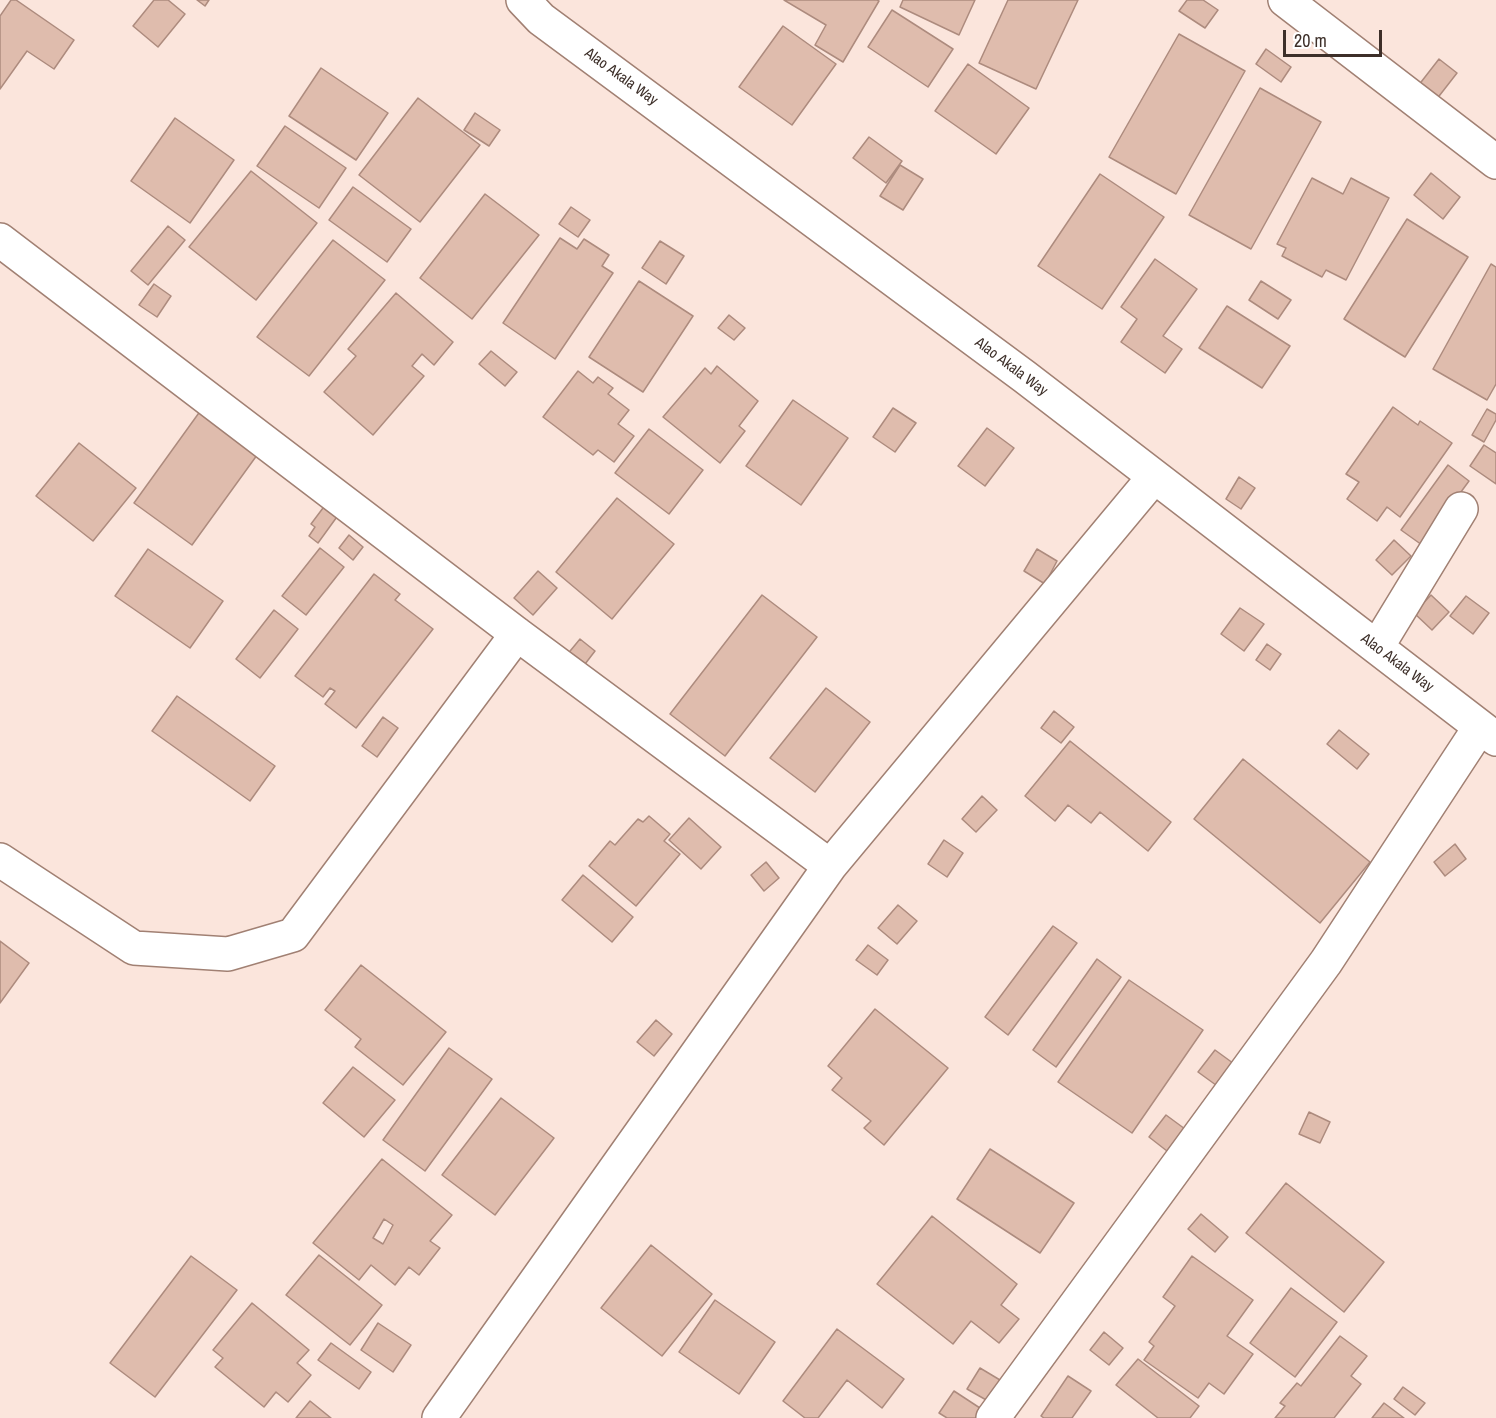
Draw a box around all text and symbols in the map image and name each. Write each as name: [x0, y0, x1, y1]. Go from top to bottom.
scale bar: [1286, 18, 1385, 56]
text: 20 m: [1294, 28, 1327, 53]
street label: Alao Akala Way: [581, 44, 661, 110]
street label: Alao Akala Way: [971, 334, 1051, 400]
street label: Alao Akala Way: [1357, 630, 1437, 696]

